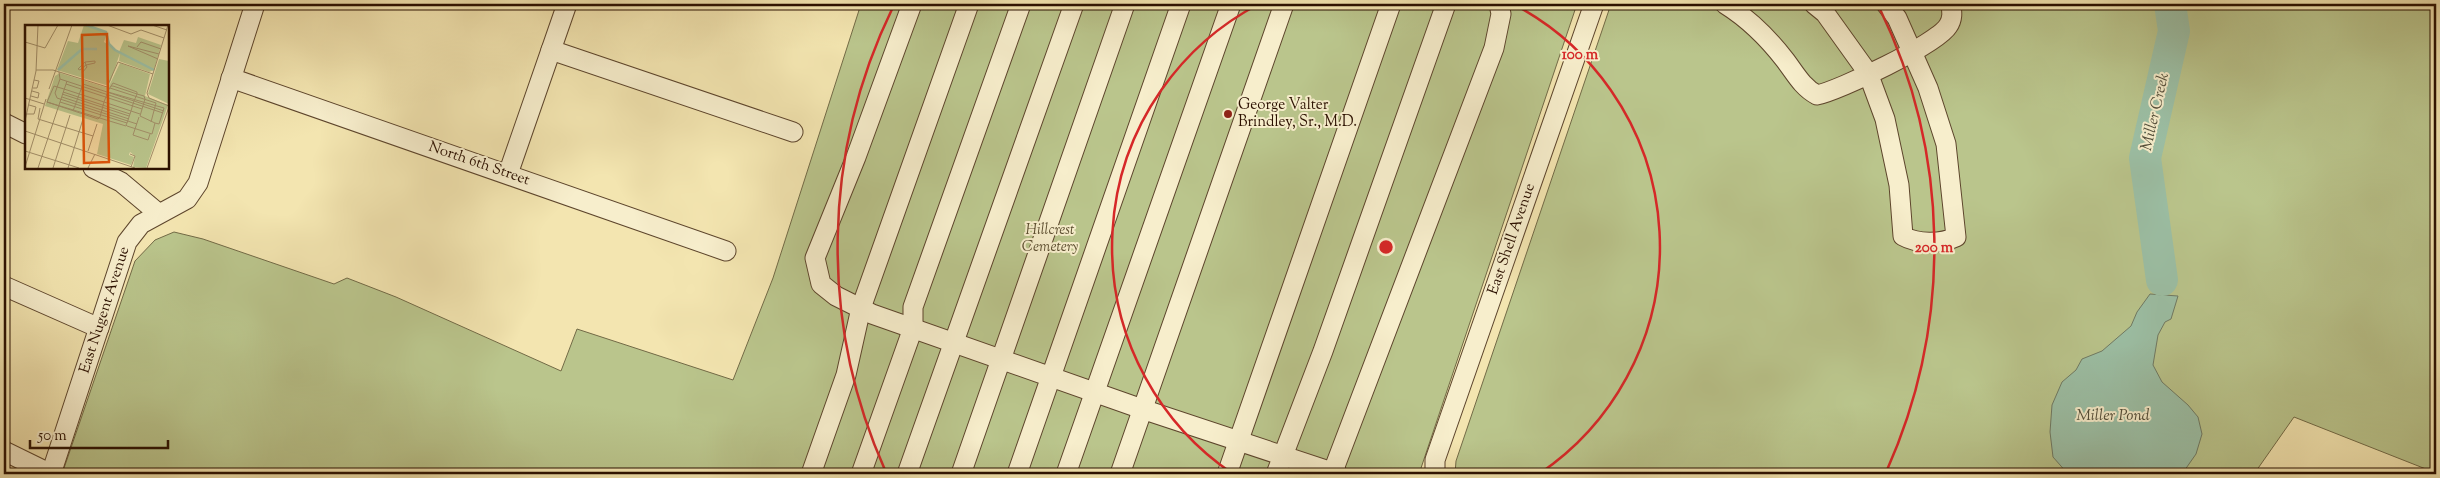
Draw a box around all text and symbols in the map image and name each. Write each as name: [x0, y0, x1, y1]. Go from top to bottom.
inset map: [25, 25, 169, 169]
text: 100 m: [1562, 45, 1599, 66]
water label: Miller Creek: [2136, 71, 2176, 153]
place label: George Valter Brindley, Sr., M.D.: [1238, 95, 1357, 133]
marker: George Valter Brindley, Sr., M.D.: [1222, 108, 1234, 120]
street label: North 6th Street: [425, 137, 533, 191]
street label: East Shell Avenue: [1483, 181, 1541, 297]
park label: Hillcrest Cemetery: [1022, 220, 1078, 258]
centre of rings: [1377, 238, 1395, 256]
text: 200 m: [1915, 238, 1954, 259]
street label: East Nugent Avenue: [75, 244, 135, 376]
water label: Miller Pond: [2076, 405, 2150, 428]
scale bar: [30, 418, 168, 450]
text: 50 m: [37, 426, 67, 447]

